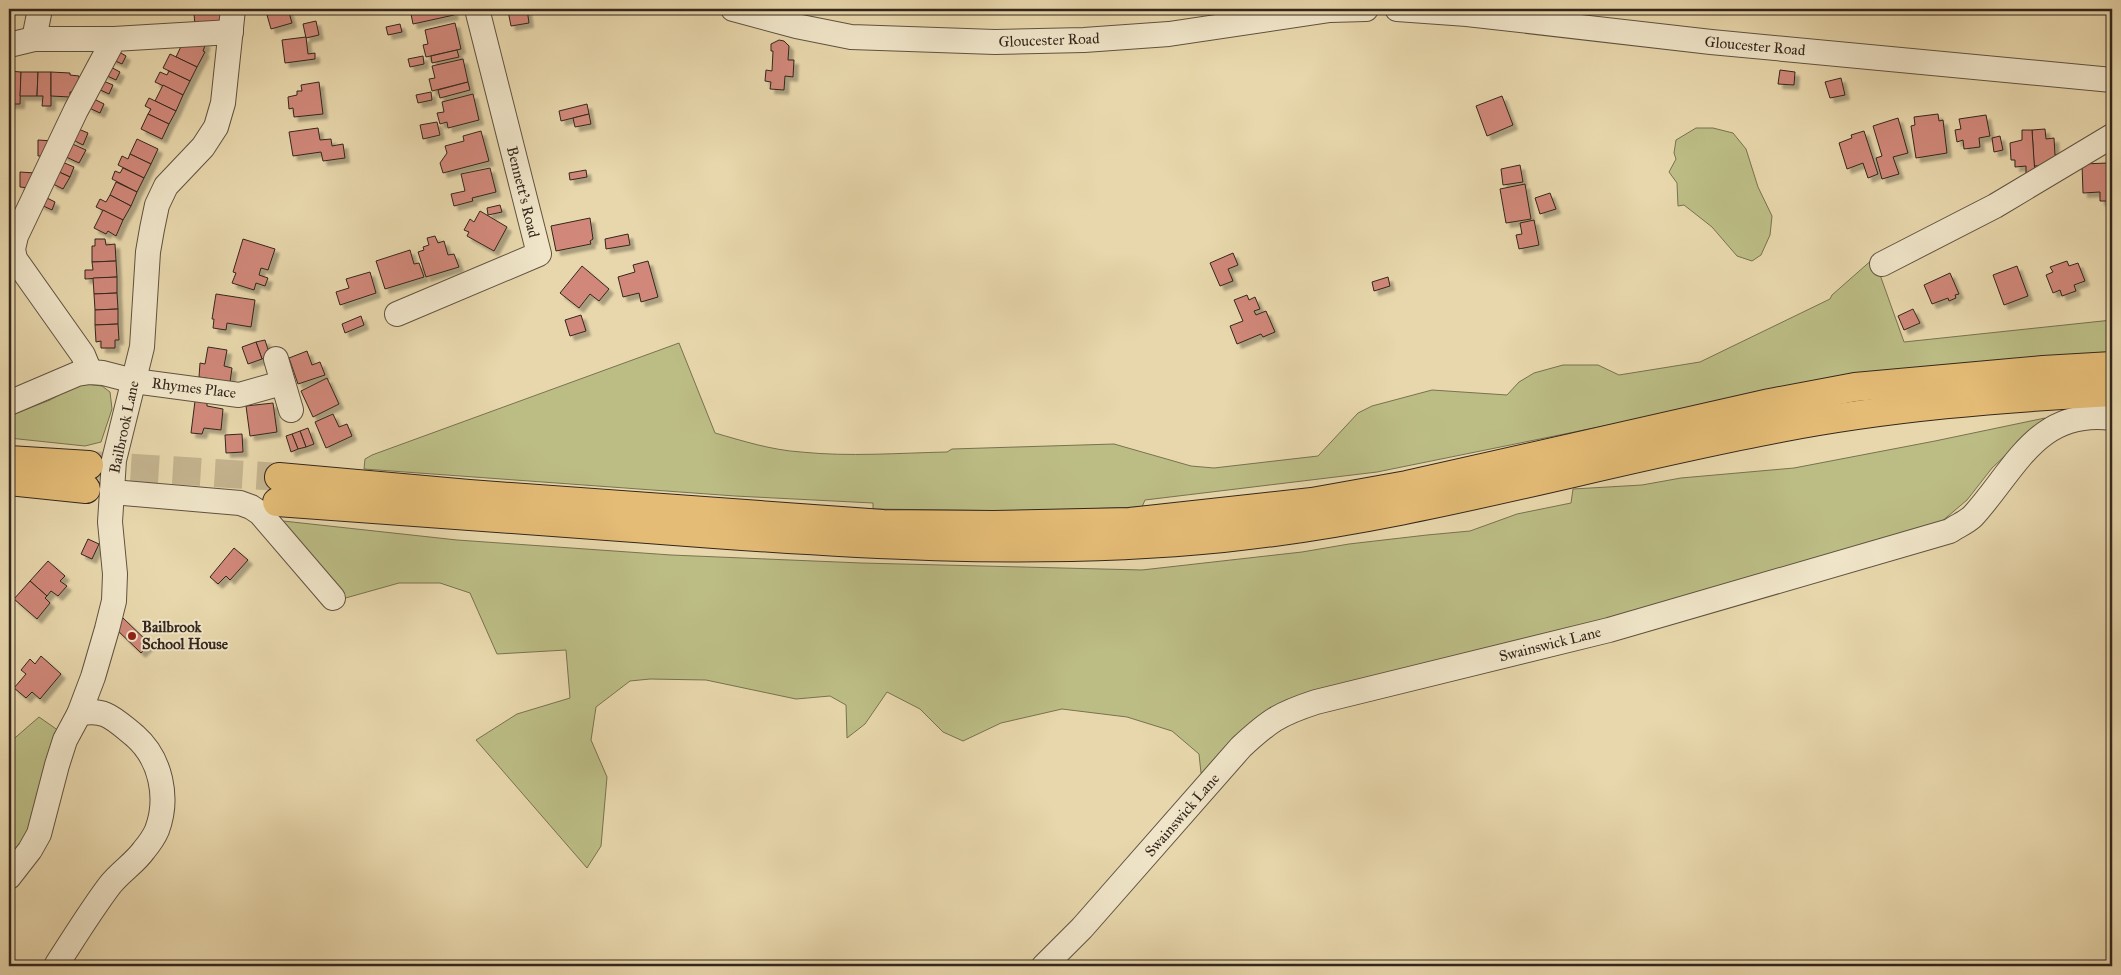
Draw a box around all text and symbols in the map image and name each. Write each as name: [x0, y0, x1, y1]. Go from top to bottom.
street label: Gloucester Road: [998, 29, 1100, 51]
street label: Gloucester Road: [1704, 33, 1807, 59]
street label: Bennett's Road: [503, 144, 543, 240]
street label: Rhymes Place: [151, 374, 237, 402]
street label: Bailbrook Lane: [105, 379, 143, 475]
place label: Bailbrook School House: [142, 618, 229, 653]
street label: Swainswick Lane: [1497, 623, 1603, 665]
marker: Bailbrook School House: [126, 630, 138, 642]
street label: Swainswick Lane: [1141, 770, 1223, 860]

